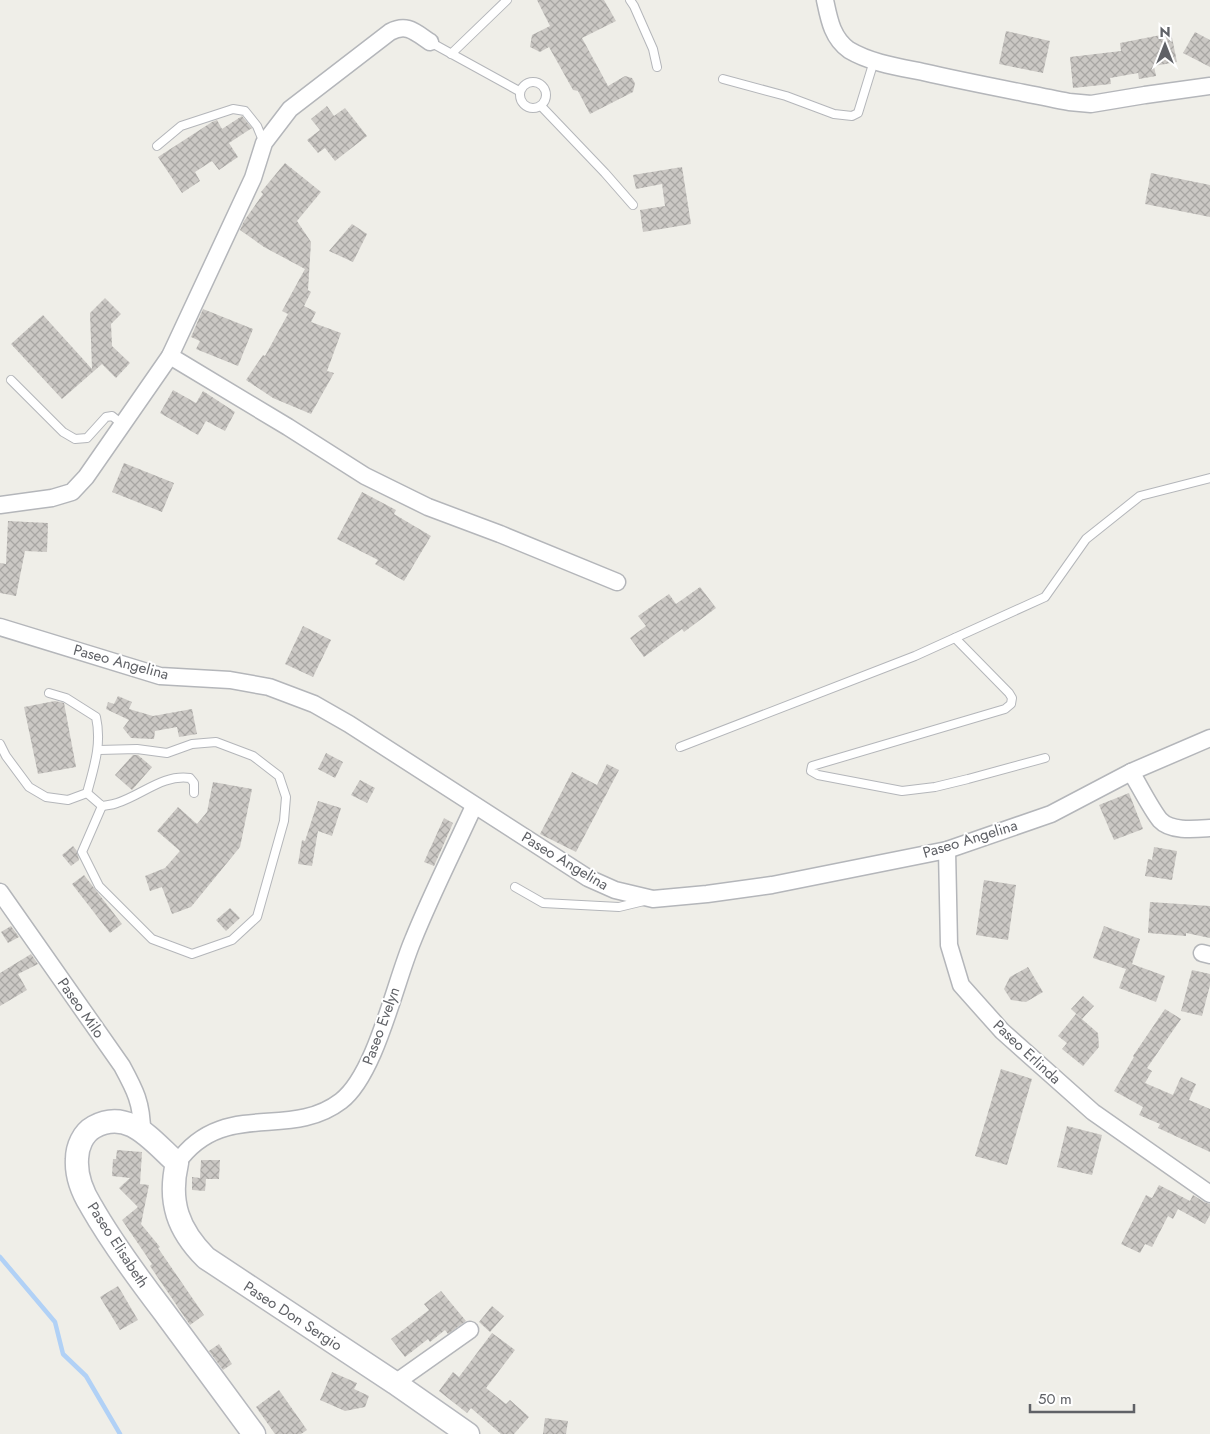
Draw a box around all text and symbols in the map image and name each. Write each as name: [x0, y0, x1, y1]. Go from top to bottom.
north arrow: [1140, 20, 1190, 70]
text: N: [1159, 22, 1171, 42]
street label: Paseo Angelina: [71, 639, 171, 685]
street label: Paseo Angelina: [920, 814, 1020, 864]
street label: Paseo Angelina: [517, 826, 613, 896]
street label: Paseo Milo: [52, 973, 110, 1043]
street label: Paseo Evelyn: [357, 984, 405, 1068]
street label: Paseo Erlinda: [988, 1015, 1066, 1089]
street label: Paseo Elisabeth: [82, 1198, 154, 1292]
street label: Paseo Don Sergio: [239, 1276, 347, 1356]
scale bar: [1030, 1382, 1134, 1414]
text: 50 m: [1038, 1388, 1072, 1410]

